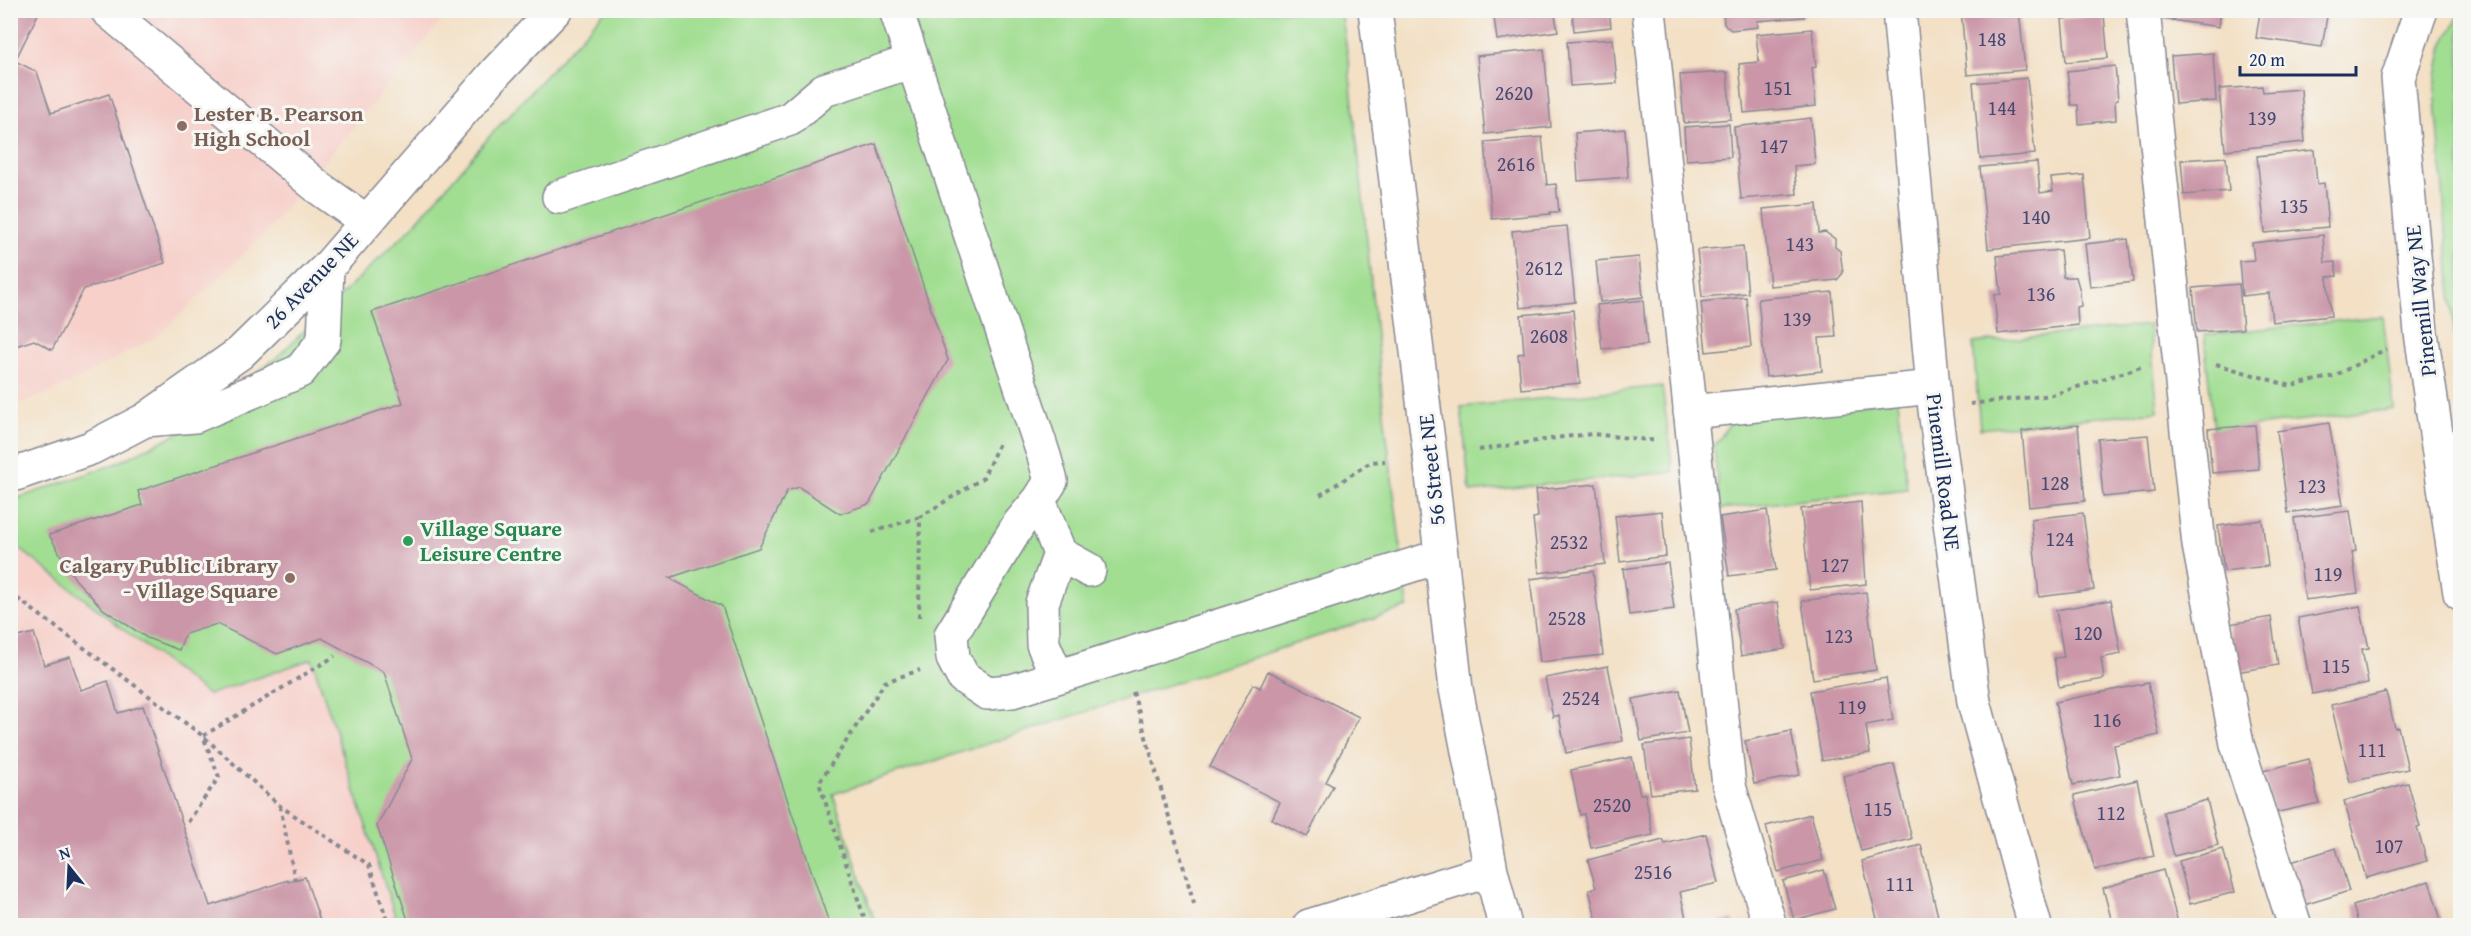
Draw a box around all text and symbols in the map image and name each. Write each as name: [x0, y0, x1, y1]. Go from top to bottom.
house number: 148: [1978, 24, 2006, 53]
scale bar: [2240, 39, 2356, 77]
text: 20 m: [2249, 46, 2285, 73]
house number: 151: [1764, 73, 1792, 102]
house number: 2620: [1495, 78, 1533, 107]
house number: 144: [1988, 93, 2016, 122]
place label: Lester B. Pearson High School: [194, 97, 364, 154]
house number: 139: [2248, 103, 2276, 132]
marker: Lester B. Pearson High School: [175, 119, 189, 133]
house number: 147: [1760, 131, 1788, 160]
house number: 2616: [1497, 149, 1535, 178]
house number: 135: [2280, 191, 2308, 220]
house number: 140: [2022, 202, 2050, 231]
street label: 26 Avenue NE: [256, 224, 366, 336]
street label: Pinemill Way NE: [2396, 224, 2444, 378]
house number: 143: [1786, 229, 1814, 258]
house number: 2612: [1525, 253, 1563, 282]
house number: 136: [2027, 279, 2055, 308]
house number: 139: [1783, 304, 1811, 333]
house number: 2608: [1530, 321, 1568, 350]
street label: Pinemill Road NE: [1918, 391, 1970, 553]
street label: 56 Street NE: [1409, 413, 1453, 527]
house number: 128: [2041, 468, 2069, 497]
house number: 123: [2298, 471, 2326, 500]
place label: Village Square Leisure Centre: [420, 512, 562, 569]
house number: 124: [2046, 524, 2074, 553]
house number: 2532: [1550, 527, 1588, 556]
marker: Village Square Leisure Centre: [401, 534, 415, 548]
place label: Calgary Public Library - Village Square: [59, 549, 279, 606]
house number: 127: [1821, 550, 1849, 579]
house number: 119: [2314, 559, 2342, 588]
marker: Calgary Public Library - Village Square: [283, 571, 297, 585]
house number: 2528: [1548, 603, 1586, 632]
house number: 120: [2074, 618, 2102, 647]
house number: 123: [1825, 621, 1853, 650]
house number: 115: [2322, 651, 2350, 680]
house number: 2524: [1562, 683, 1600, 712]
house number: 119: [1838, 692, 1866, 721]
house number: 116: [2093, 705, 2121, 734]
house number: 111: [2358, 735, 2386, 764]
house number: 2520: [1593, 790, 1631, 819]
house number: 115: [1864, 794, 1892, 823]
house number: 112: [2097, 798, 2125, 827]
house number: 107: [2375, 831, 2403, 860]
north arrow: [39, 837, 99, 897]
text: N: [56, 840, 73, 866]
house number: 2516: [1634, 857, 1672, 886]
house number: 111: [1886, 869, 1914, 898]

